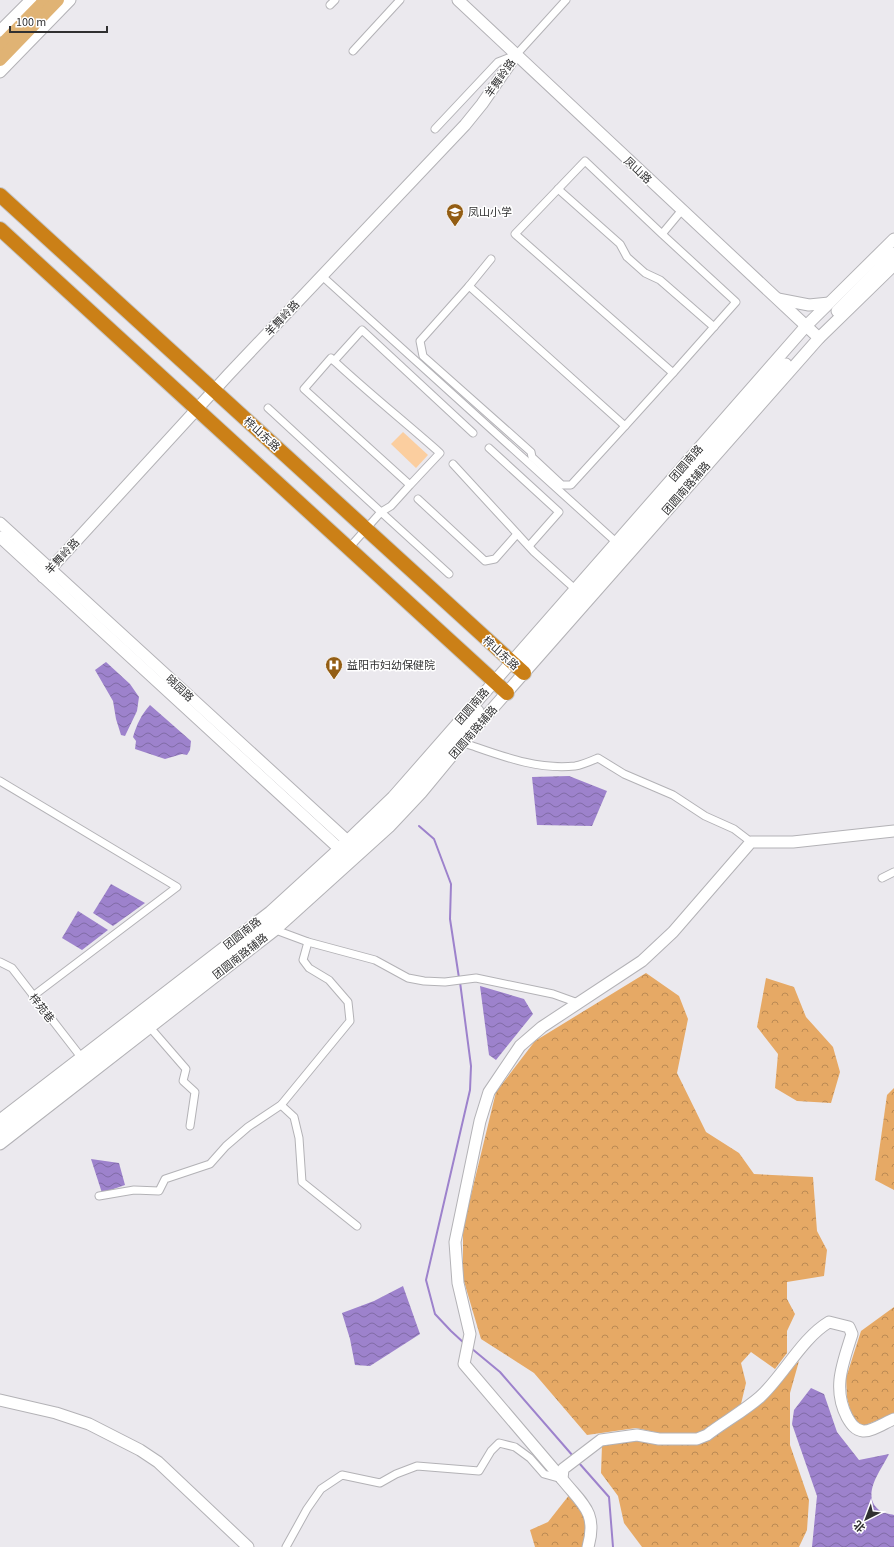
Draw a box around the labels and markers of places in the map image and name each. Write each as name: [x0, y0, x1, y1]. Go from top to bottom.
school or university icon: 凤山小学: [445, 202, 465, 227]
place label: 凤山小学: [468, 205, 512, 220]
hospital icon: 益阳市妇幼保健院: [324, 655, 344, 680]
place label: 益阳市妇幼保健院: [347, 658, 435, 673]

